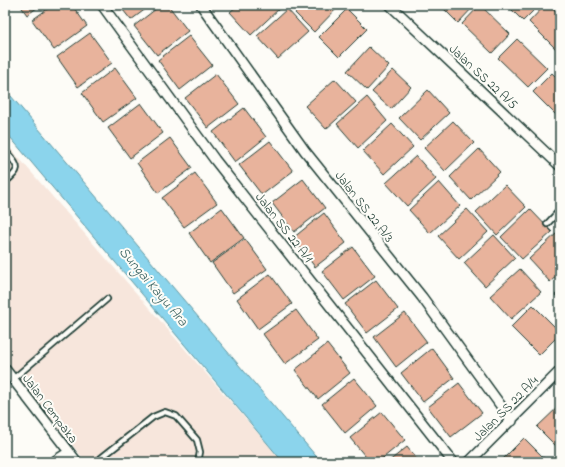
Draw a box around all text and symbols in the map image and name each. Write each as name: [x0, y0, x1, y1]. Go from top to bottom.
street label: Jalan SS 22 A/5: [444, 40, 522, 114]
street label: Jalan SS 22 A/3: [330, 167, 398, 247]
street label: Jalan SS 22 A/1: [250, 189, 317, 267]
water label: Sungai Kayu Ara: [113, 243, 193, 332]
street label: Jalan Cempaka: [18, 370, 82, 447]
street label: Jalan SS 22 A/4: [469, 372, 544, 446]

